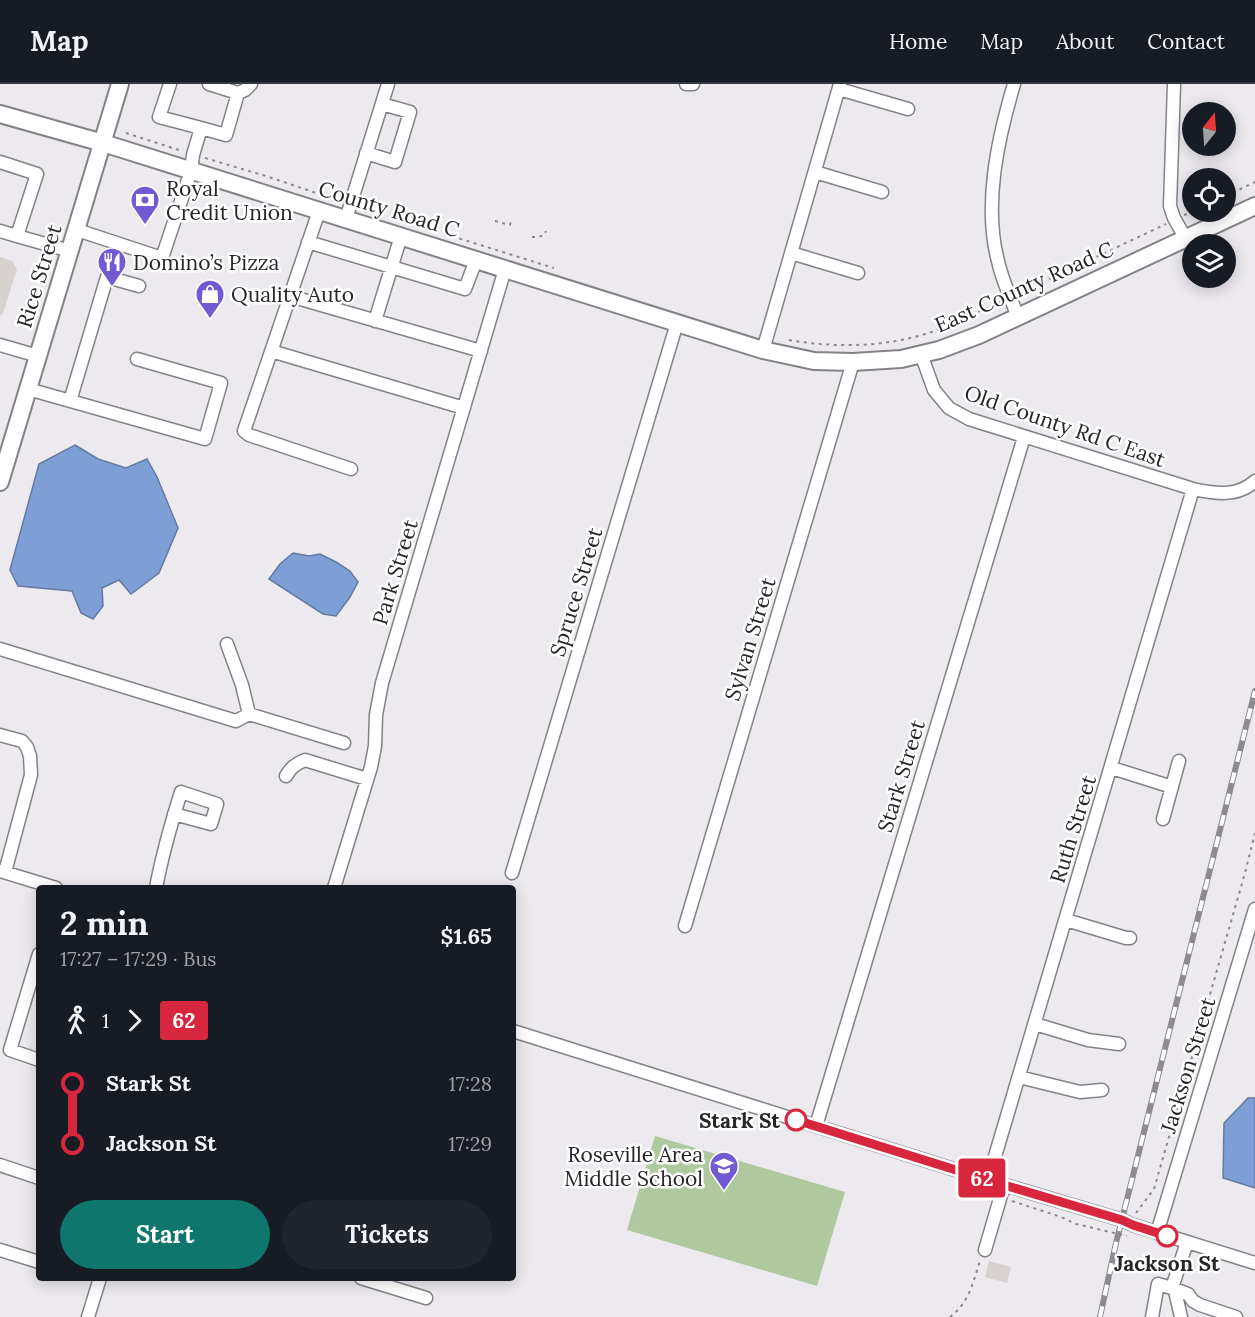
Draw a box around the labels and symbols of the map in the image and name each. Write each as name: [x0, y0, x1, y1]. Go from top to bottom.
north arrow: [1182, 102, 1236, 156]
place label: Royal Credit Union: [166, 175, 293, 226]
street label: County Road C: [315, 175, 463, 243]
bank icon: Royal Credit Union: [129, 184, 161, 226]
street label: Rice Street: [11, 220, 68, 331]
street label: East County Road C: [930, 235, 1118, 339]
restaurant icon: Domino’s Pizza: [96, 246, 128, 288]
place label: Domino’s Pizza: [133, 249, 280, 276]
shop icon: Quality Auto: [194, 278, 226, 320]
place label: Quality Auto: [231, 281, 354, 308]
street label: Old County Rd C East: [961, 379, 1170, 473]
street label: Park Street: [366, 515, 424, 628]
street label: Spruce Street: [544, 523, 609, 660]
street label: Sylvan Street: [718, 573, 782, 704]
street label: Stark Street: [871, 716, 931, 835]
street label: Ruth Street: [1044, 771, 1102, 886]
street label: Jackson Street: [1154, 993, 1222, 1137]
place label: Stark St: [699, 1107, 780, 1134]
marker: Stark St: [785, 1109, 807, 1131]
place label: Roseville Area Middle School: [564, 1141, 703, 1192]
school or university icon: Roseville Area Middle School: [708, 1150, 740, 1192]
line badge: 62: [955, 1158, 1009, 1198]
marker: Jackson St: [1156, 1225, 1178, 1247]
place label: Jackson St: [1114, 1250, 1220, 1277]

